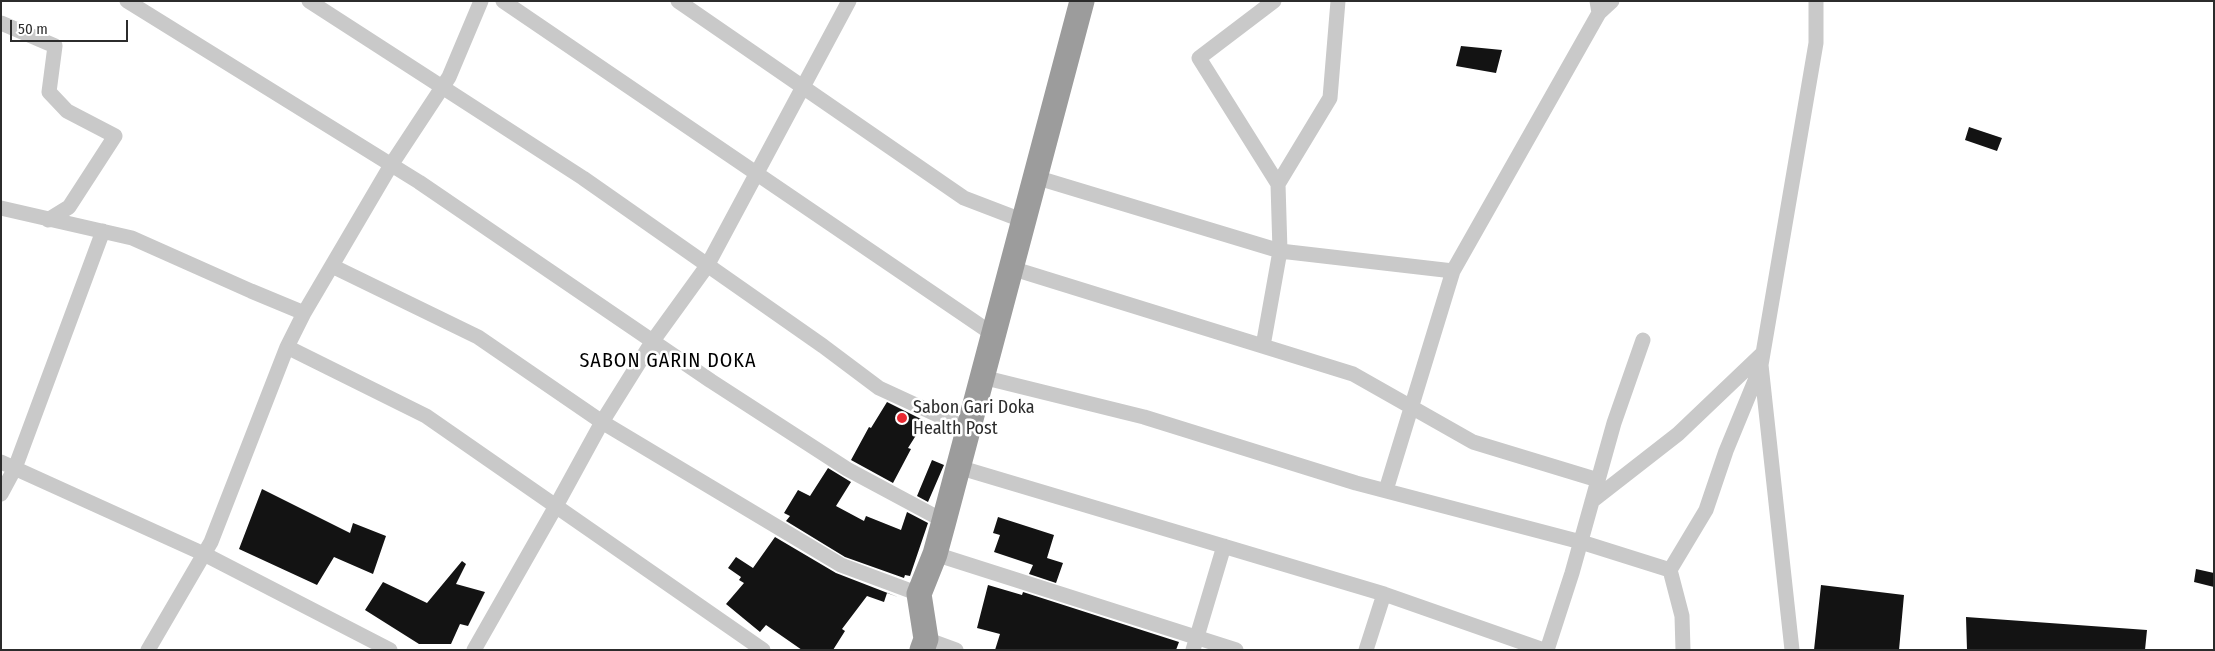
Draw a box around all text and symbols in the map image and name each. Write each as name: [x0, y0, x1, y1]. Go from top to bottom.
scale bar: [12, 10, 130, 42]
text: 50 m: [18, 20, 48, 38]
district label: SABON GARIN DOKA: [578, 349, 758, 373]
place label: Sabon Gari Doka Health Post: [913, 397, 1035, 439]
marker: Sabon Gari Doka Health Post: [895, 411, 909, 425]

